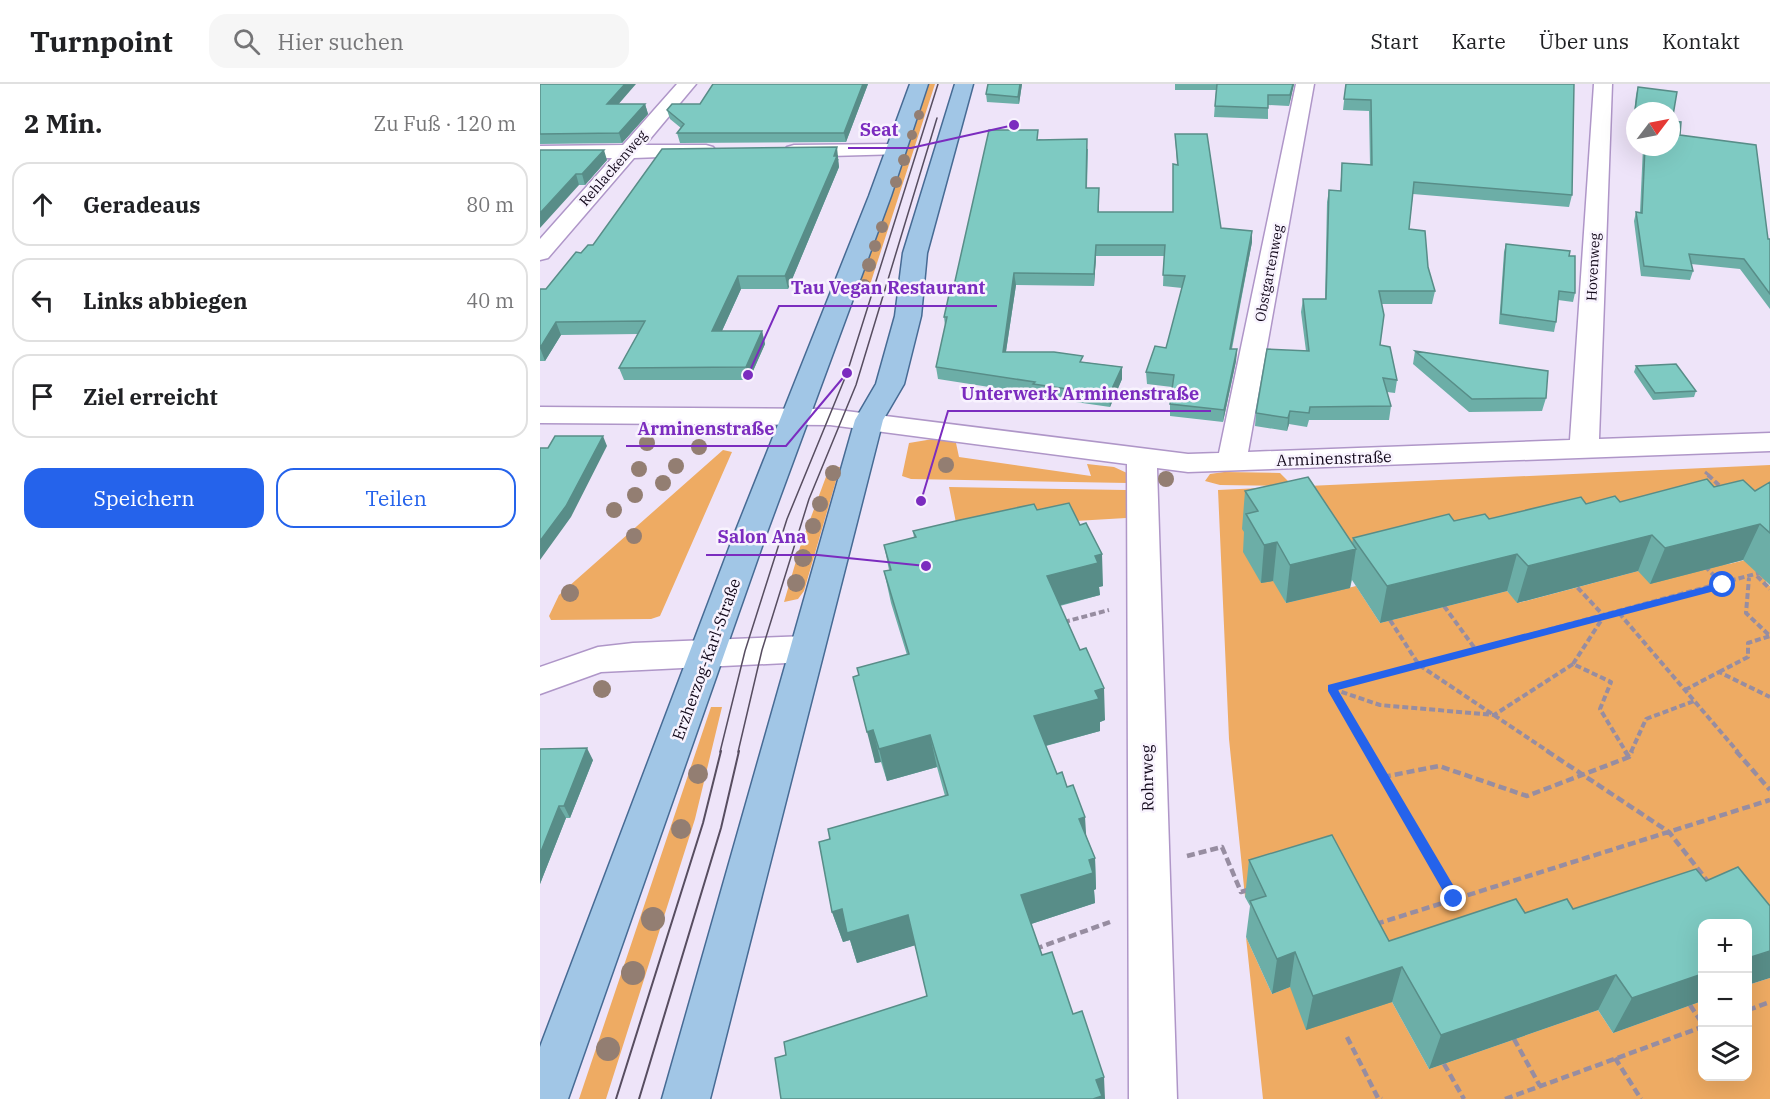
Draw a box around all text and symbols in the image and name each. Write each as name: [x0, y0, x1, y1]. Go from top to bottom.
search box: [209, 14, 629, 68]
text: Turnpoint: [30, 23, 173, 60]
icon: search: [230, 25, 263, 58]
text: Hier suchen: [278, 27, 404, 56]
text: Start: [1370, 27, 1419, 55]
text: Karte: [1452, 27, 1506, 55]
text: Über uns: [1539, 27, 1629, 55]
text: Kontakt: [1662, 27, 1740, 55]
north arrow: [1626, 102, 1680, 156]
text: 2 Min.: [24, 106, 102, 140]
text: Zu Fuß · 120 m: [374, 110, 516, 137]
callout: Seat: [848, 112, 911, 148]
text: Seat: [860, 118, 899, 141]
street label: Rehlackenweg: [575, 126, 651, 210]
icon: ahead: [26, 188, 59, 221]
text: Geradeaus: [83, 190, 200, 219]
text: 80 m: [466, 191, 514, 218]
street label: Obstgartenweg: [1251, 222, 1287, 323]
street label: Hovenweg: [1582, 232, 1604, 302]
callout: Tau Vegan Restaurant: [779, 270, 997, 306]
text: Tau Vegan Restaurant: [791, 276, 986, 299]
icon: left: [26, 284, 59, 317]
text: Links abbiegen: [83, 286, 248, 315]
text: 40 m: [466, 287, 514, 314]
callout: Unterwerk Arminenstraße: [948, 375, 1211, 411]
icon: arrive: [26, 380, 59, 413]
text: Ziel erreicht: [83, 382, 218, 411]
text: Unterwerk Arminenstraße: [961, 382, 1199, 405]
callout: Arminenstraße: [626, 410, 786, 446]
text: Arminenstraße: [638, 417, 774, 440]
street label: Arminenstraße: [1276, 446, 1392, 470]
button: Speichern: [24, 468, 264, 528]
button: Teilen: [276, 468, 516, 528]
callout: Salon Ana: [706, 519, 818, 555]
text: Salon Ana: [718, 525, 806, 548]
route start: [1709, 571, 1735, 597]
street label: Erzherzog-Karl-Straße: [667, 575, 745, 743]
street label: Rohrweg: [1136, 744, 1158, 812]
route end: [1440, 885, 1466, 911]
map controls: [1698, 919, 1752, 1081]
button: +: [1698, 919, 1752, 973]
button: −: [1698, 973, 1752, 1027]
button: layers: [1698, 1027, 1752, 1081]

